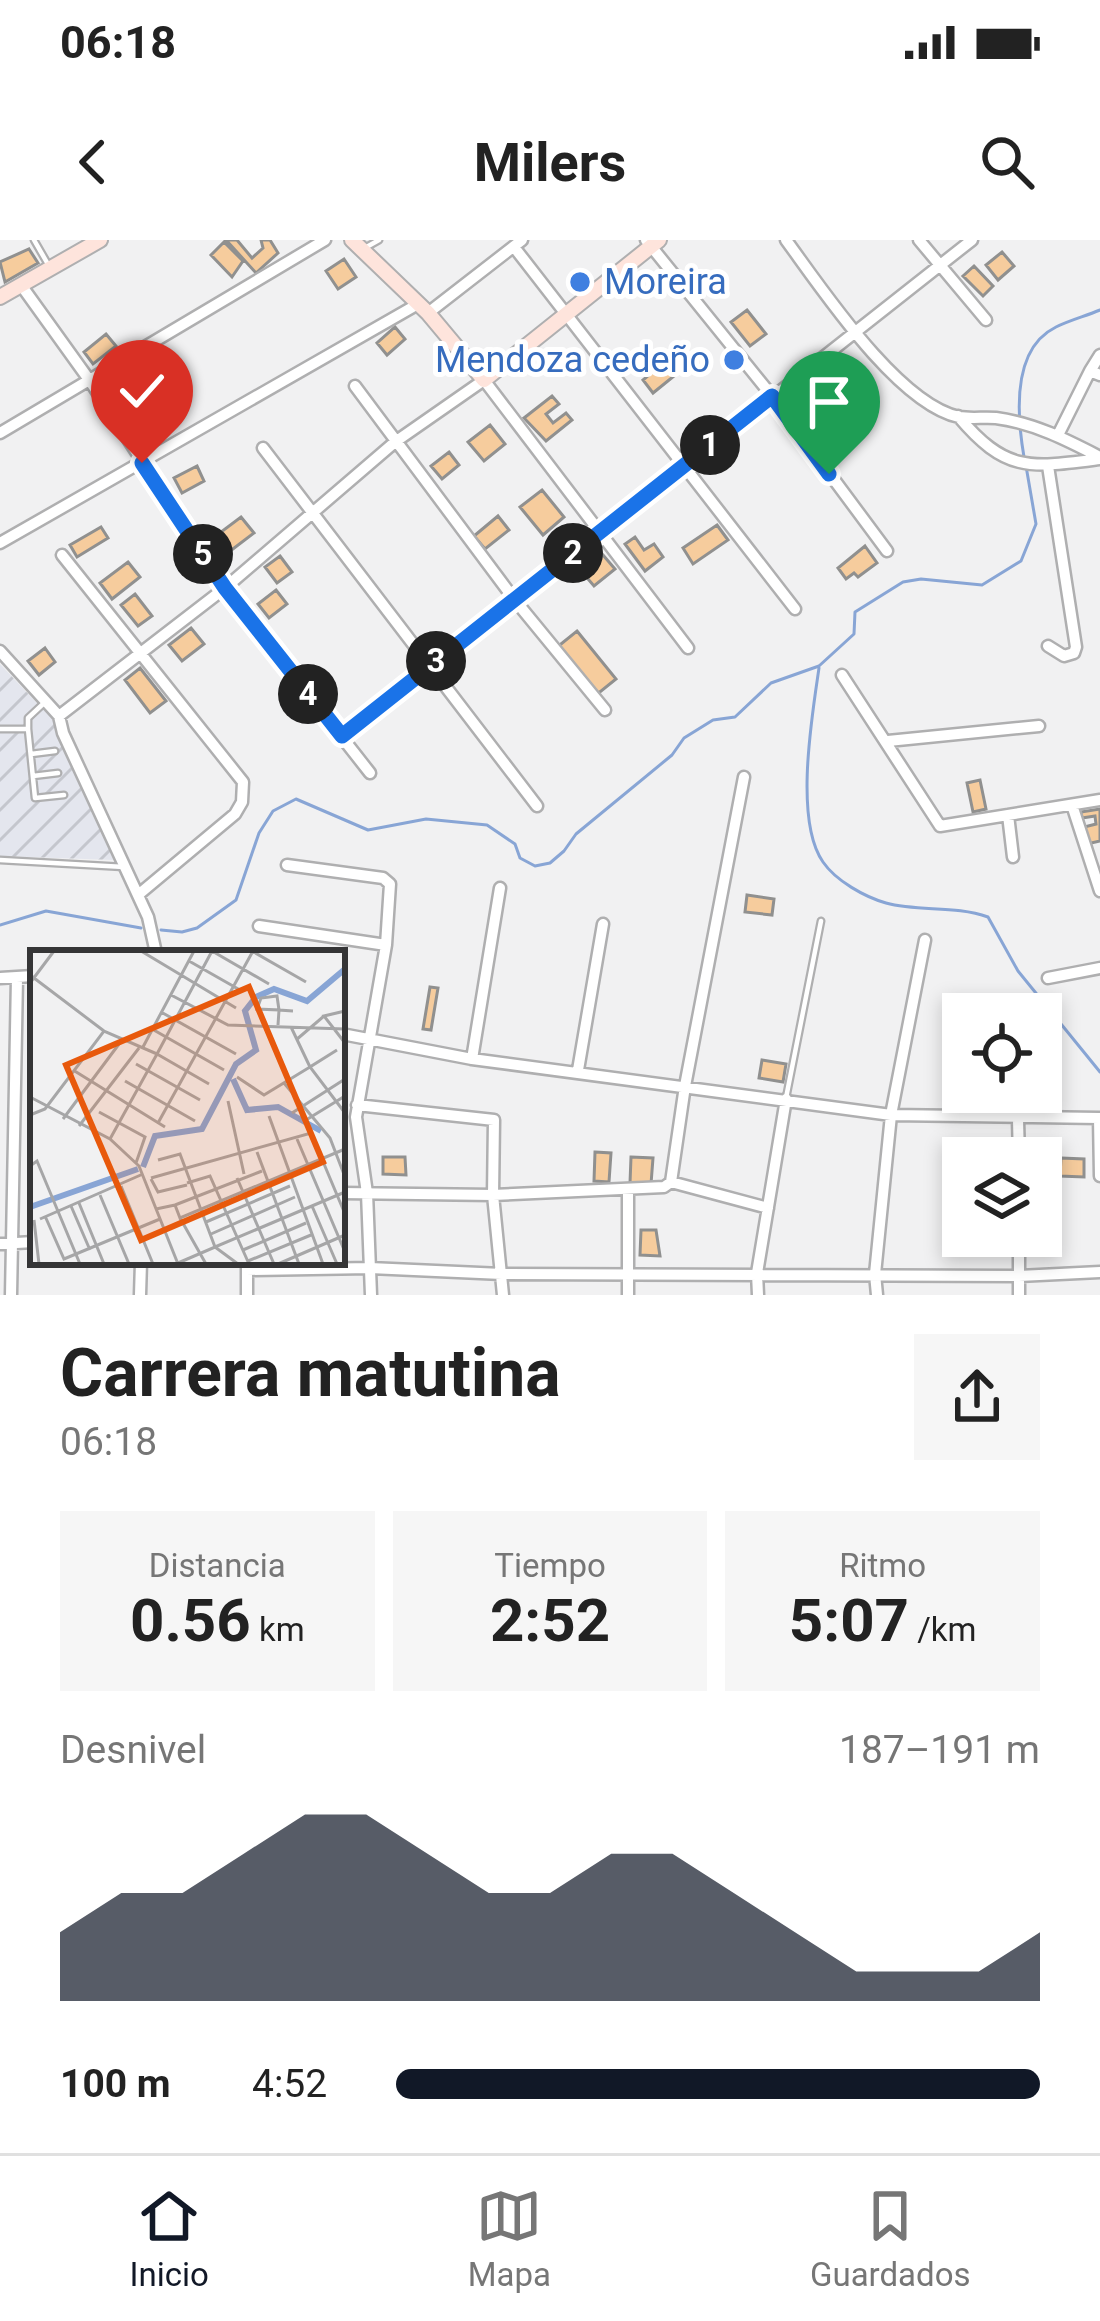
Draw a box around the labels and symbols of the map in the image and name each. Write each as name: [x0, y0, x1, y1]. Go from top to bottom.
place label: Moreira: [604, 261, 727, 303]
marker: Moreira: [567, 269, 593, 295]
place label: Mendoza cedeño: [435, 339, 710, 381]
pin: [91, 340, 193, 463]
marker: Mendoza cedeño: [721, 347, 747, 373]
pin: [778, 351, 880, 474]
pin: 1: [680, 415, 740, 475]
pin: 2: [543, 523, 603, 583]
pin: 5: [173, 524, 233, 584]
pin: 3: [406, 631, 466, 691]
pin: 4: [278, 664, 338, 724]
inset map: [30, 950, 345, 1265]

